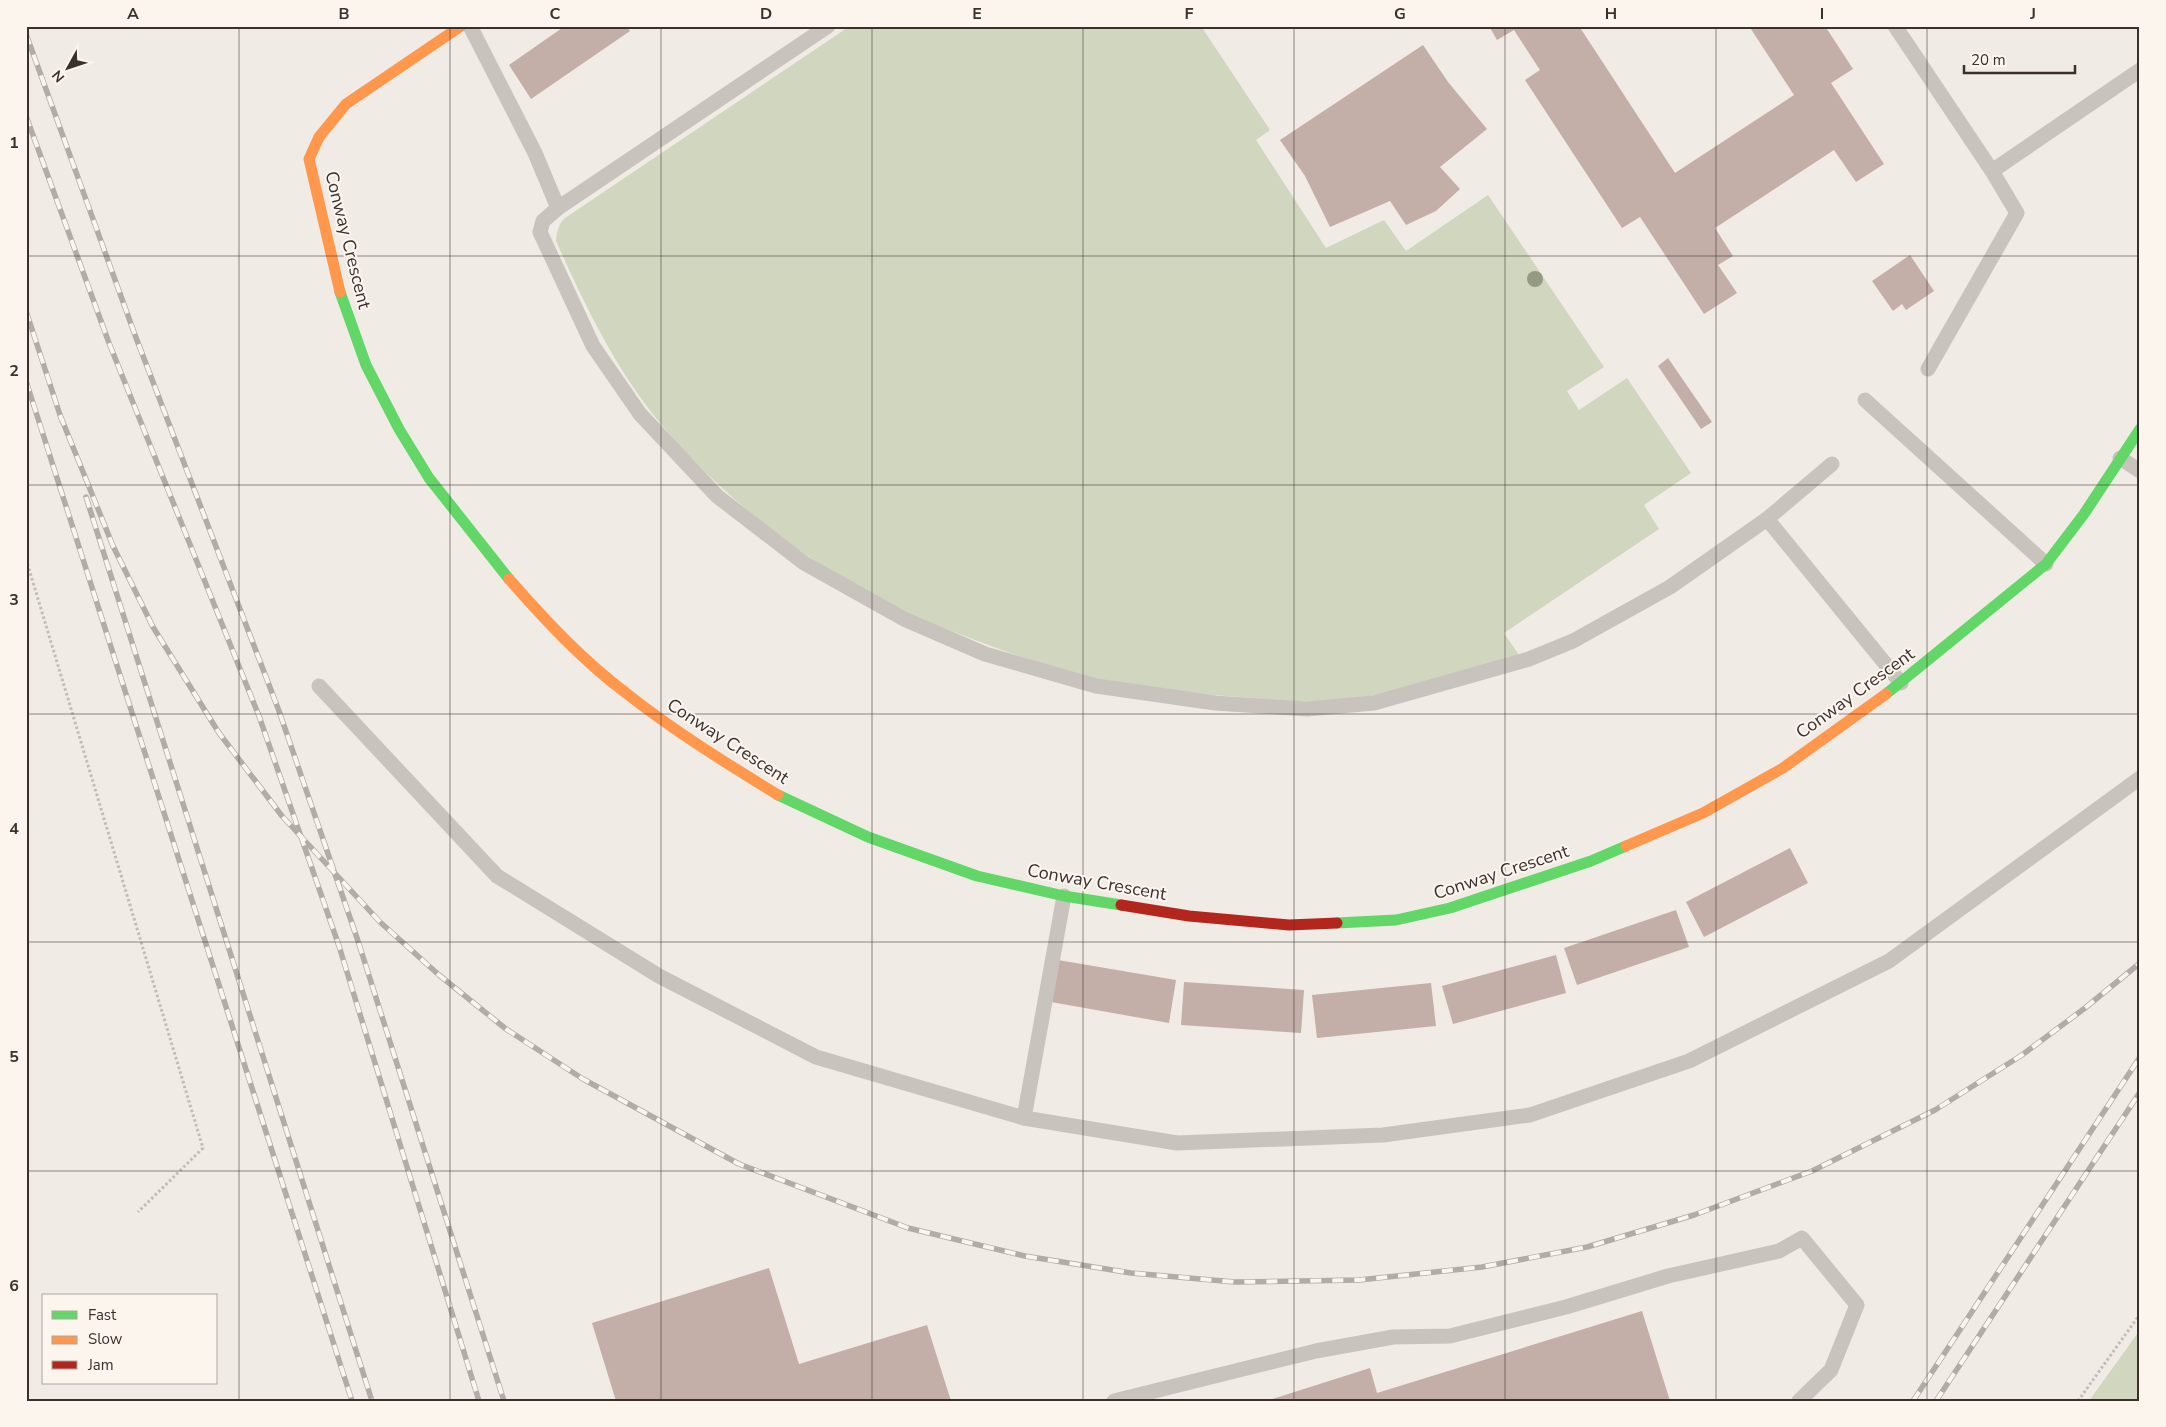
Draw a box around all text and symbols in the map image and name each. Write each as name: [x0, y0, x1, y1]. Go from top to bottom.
text: A: [127, 3, 139, 25]
text: B: [338, 3, 350, 25]
text: C: [550, 3, 561, 25]
text: D: [760, 3, 772, 25]
text: E: [972, 3, 982, 25]
text: F: [1185, 3, 1194, 25]
text: G: [1394, 3, 1406, 25]
text: H: [1605, 3, 1617, 25]
text: I: [1820, 3, 1824, 25]
text: J: [2029, 3, 2036, 25]
north arrow: [42, 42, 92, 92]
scale bar: [1964, 42, 2075, 74]
text: 20 m: [1971, 50, 2006, 70]
text: N: [48, 66, 69, 86]
text: 1: [9, 132, 19, 154]
street label: Conway Crescent: [319, 169, 377, 312]
text: 2: [9, 360, 19, 382]
text: 3: [9, 589, 19, 611]
street label: Conway Crescent: [1791, 641, 1920, 744]
street label: Conway Crescent: [662, 693, 794, 790]
text: 4: [9, 818, 19, 840]
street label: Conway Crescent: [1430, 839, 1572, 905]
street label: Conway Crescent: [1026, 858, 1169, 906]
text: 5: [9, 1046, 19, 1068]
text: 6: [9, 1275, 19, 1297]
legend: [42, 1294, 218, 1384]
text: Fast: [88, 1305, 117, 1325]
text: Slow: [88, 1329, 123, 1349]
text: Jam: [87, 1355, 114, 1375]

